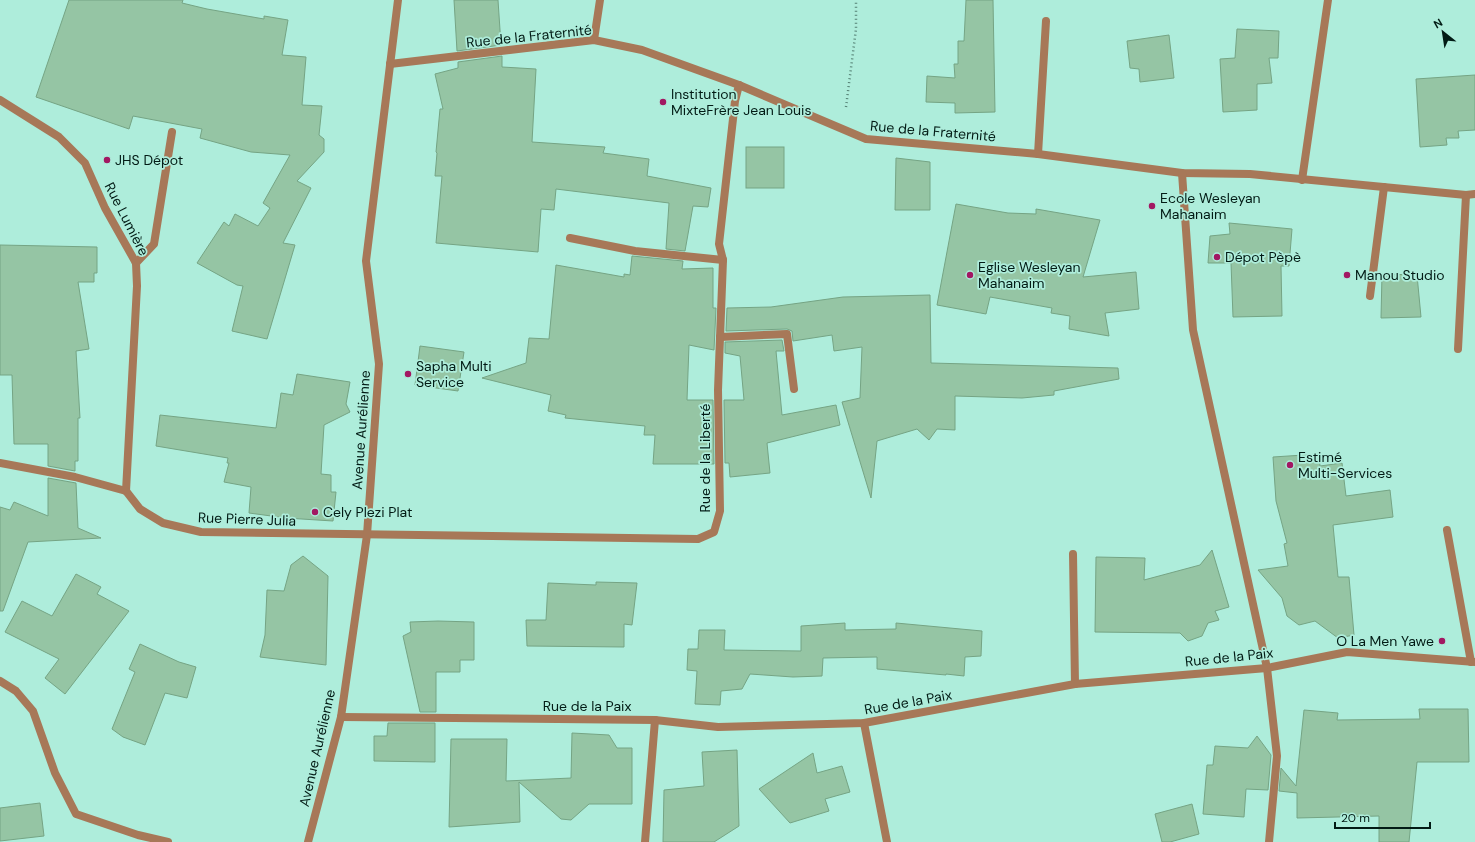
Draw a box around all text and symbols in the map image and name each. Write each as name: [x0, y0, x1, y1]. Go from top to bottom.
north arrow: [1423, 12, 1463, 52]
text: N: [1431, 15, 1445, 31]
street label: Rue de la Fraternité: [465, 20, 593, 52]
place label: Institution MixteFrère Jean Louis: [671, 85, 811, 119]
marker: Institution MixteFrère Jean Louis: [658, 97, 668, 107]
street label: Rue de la Fraternité: [869, 117, 997, 145]
place label: JHS Dépot: [115, 151, 183, 169]
marker: JHS Dépot: [102, 155, 112, 165]
street label: Rue Lumière: [101, 179, 153, 259]
place label: Ecole Wesleyan Mahanaim: [1160, 189, 1261, 223]
marker: Ecole Wesleyan Mahanaim: [1147, 201, 1157, 211]
place label: Dépot Pèpè: [1225, 248, 1301, 266]
marker: Dépot Pèpè: [1212, 252, 1222, 262]
place label: Eglise Wesleyan Mahanaim: [978, 258, 1081, 292]
place label: Manou Studio: [1355, 266, 1445, 284]
marker: Eglise Wesleyan Mahanaim: [965, 270, 975, 280]
marker: Manou Studio: [1342, 270, 1352, 280]
place label: Sapha Multi Service: [416, 357, 492, 391]
marker: Sapha Multi Service: [403, 369, 413, 379]
street label: Avenue Aurélienne: [348, 370, 374, 490]
street label: Rue de la Liberté: [696, 404, 714, 512]
place label: Estimé Multi-Services: [1298, 448, 1392, 482]
marker: Estimé Multi-Services: [1285, 460, 1295, 470]
place label: Cely Plezi Plat: [323, 503, 412, 521]
marker: Cely Plezi Plat: [310, 507, 320, 517]
street label: Rue Pierre Julia: [198, 508, 296, 530]
place label: O La Men Yawe: [1336, 632, 1434, 650]
marker: O La Men Yawe: [1437, 636, 1447, 646]
street label: Rue de la Paix: [1184, 643, 1274, 671]
street label: Rue de la Paix: [863, 685, 953, 719]
street label: Avenue Aurélienne: [295, 688, 339, 808]
street label: Rue de la Paix: [543, 697, 631, 715]
scale bar: [1335, 804, 1430, 830]
text: 20 m: [1341, 810, 1370, 826]

